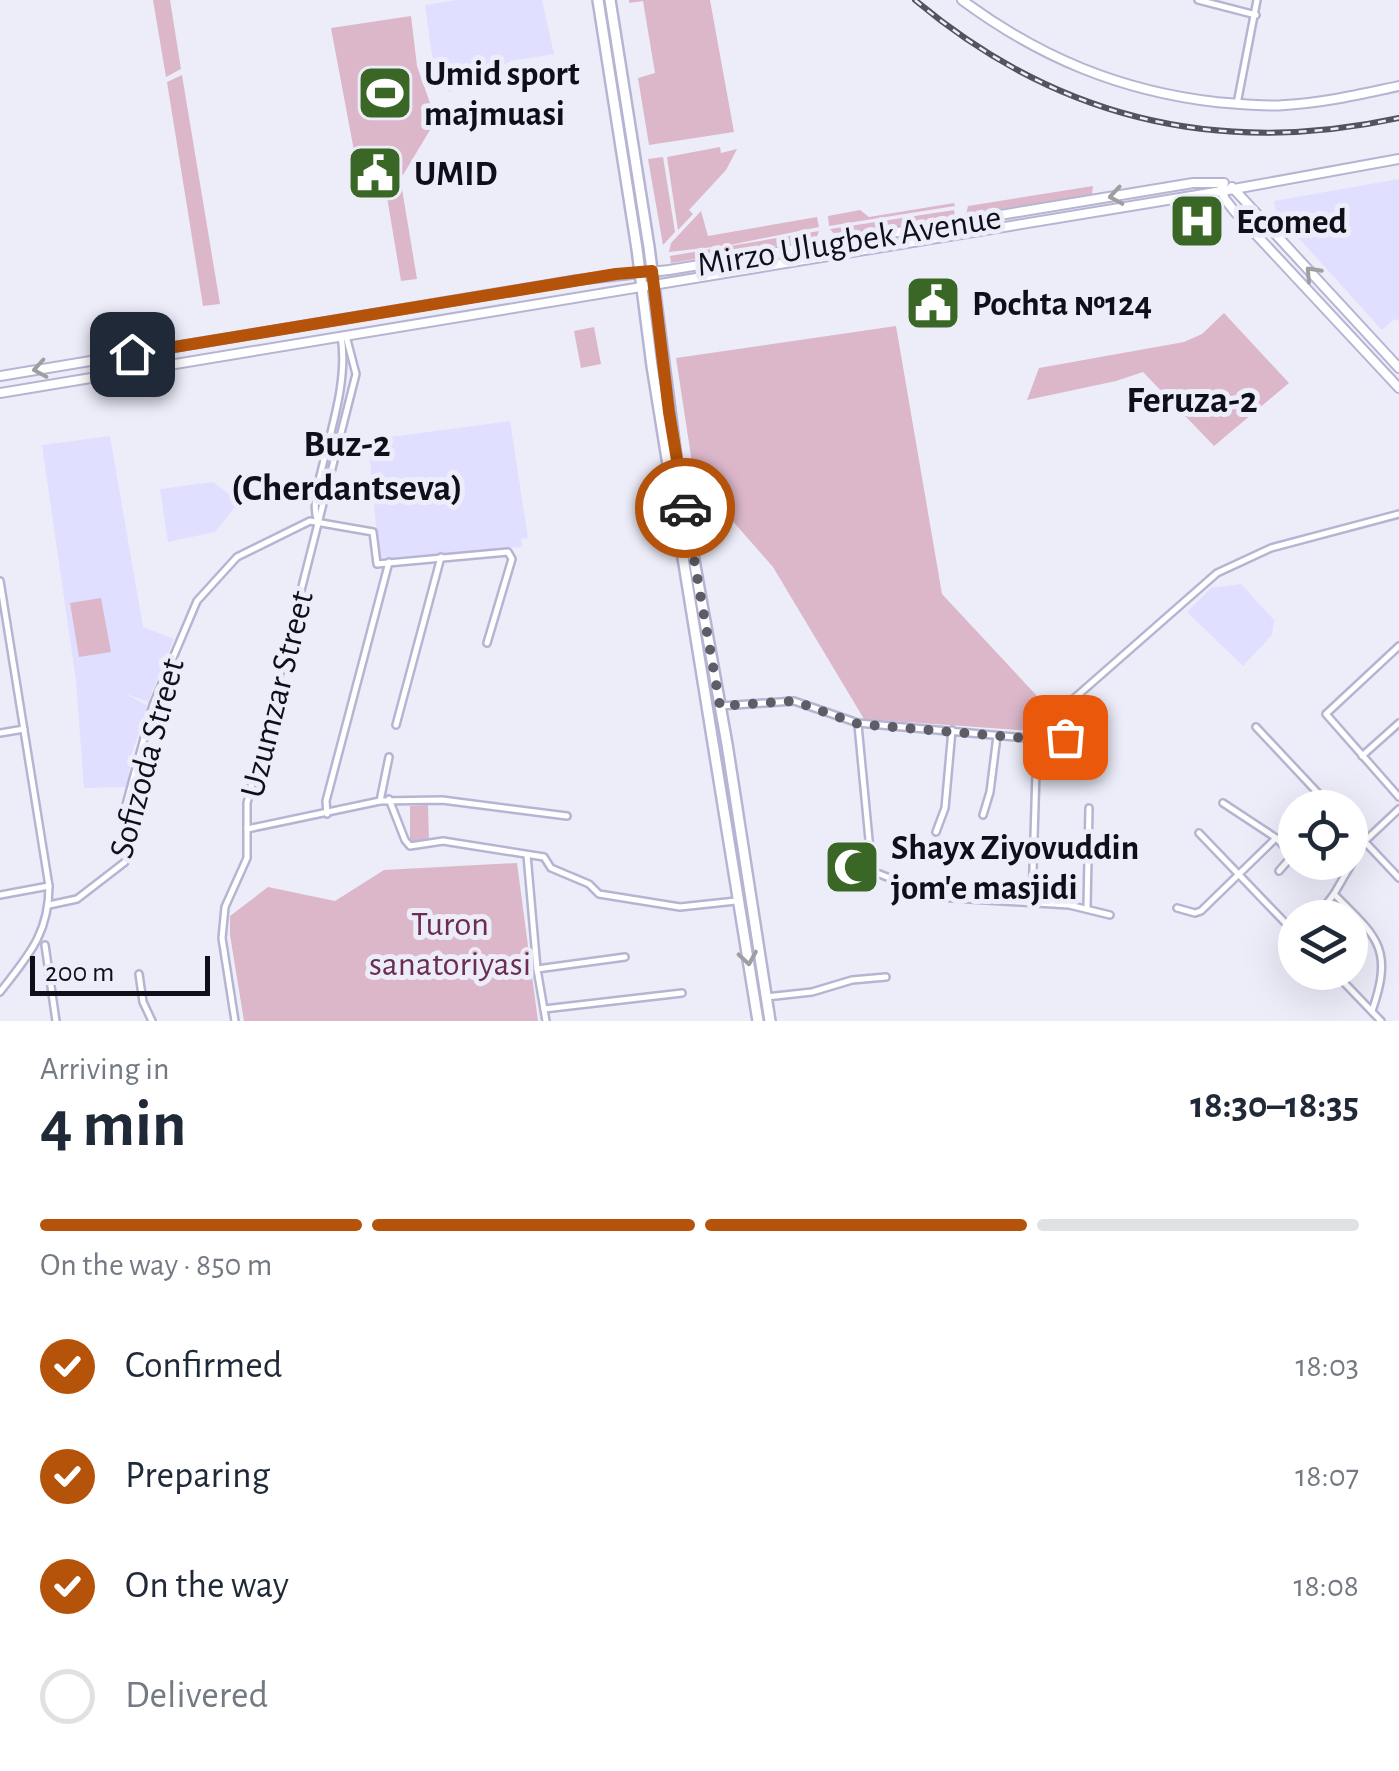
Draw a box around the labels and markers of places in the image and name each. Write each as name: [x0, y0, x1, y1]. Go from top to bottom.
place label: Umid sport majmuasi: [424, 57, 580, 132]
sports icon: Umid sport majmuasi: [355, 63, 415, 123]
public building icon: UMID: [345, 143, 405, 203]
place label: UMID: [414, 157, 497, 192]
hospital icon: Ecomed: [1167, 191, 1227, 251]
place label: Ecomed: [1236, 205, 1347, 240]
public building icon: Pochta №124: [903, 273, 963, 333]
place label: Pochta №124: [972, 287, 1152, 322]
pin: [90, 312, 175, 397]
pin: [1023, 695, 1108, 780]
place label: Shayx Ziyovuddin jom'e masjidi: [891, 831, 1139, 906]
mosque icon: Shayx Ziyovuddin jom'e masjidi: [822, 837, 882, 897]

